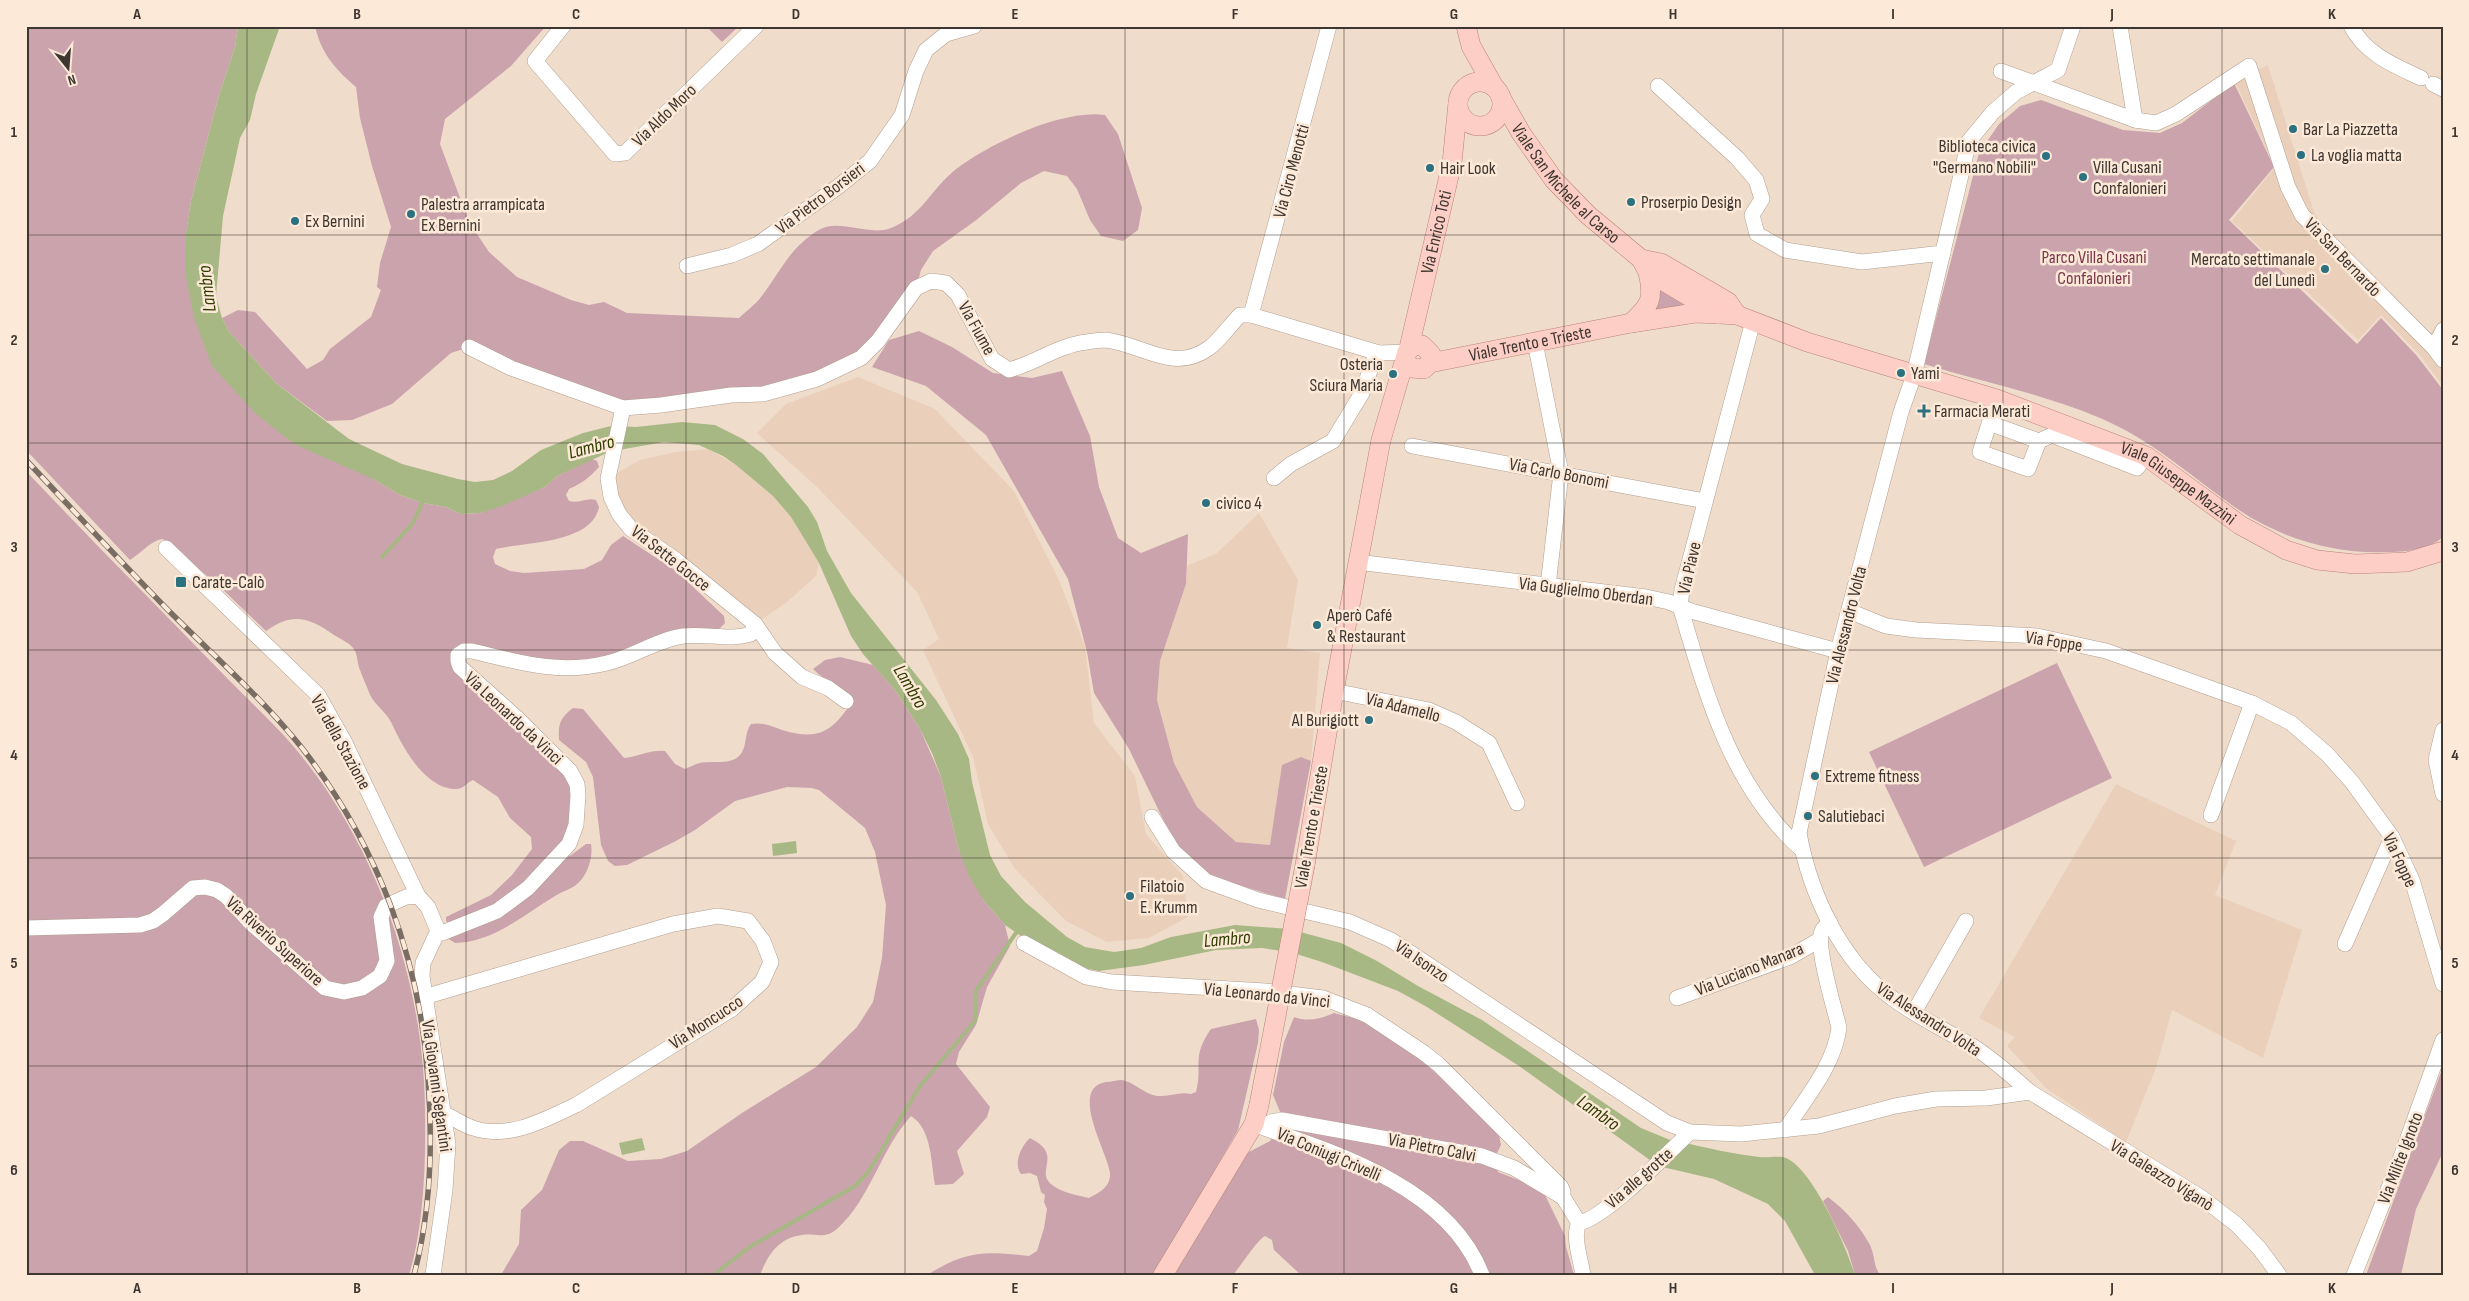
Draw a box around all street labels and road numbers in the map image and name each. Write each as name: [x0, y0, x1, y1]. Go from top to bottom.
street label: Via Aldo Moro: [628, 80, 701, 151]
street label: Viale San Michele al Carso: [1507, 120, 1624, 248]
street label: Via Ciro Menotti: [1269, 122, 1314, 220]
street label: Via Pietro Borsieri: [772, 158, 869, 239]
street label: Via Enrico Toti: [1417, 188, 1456, 276]
street label: Via San Bernardo: [2300, 214, 2385, 301]
street label: Via Fiume: [953, 298, 1000, 359]
street label: Viale Trento e Trieste: [1467, 321, 1593, 366]
street label: Viale Giuseppe Mazzini: [2117, 437, 2240, 529]
street label: Via Carlo Bonomi: [1507, 454, 1610, 493]
street label: Via Sette Gocce: [627, 521, 715, 596]
street label: Via Piave: [1673, 540, 1706, 596]
street label: Via Alessandro Volta: [1822, 564, 1871, 686]
street label: Via Guglielmo Oberdan: [1518, 573, 1654, 610]
street label: Via Foppe: [2024, 627, 2084, 656]
street label: Via Leonardo da Vinci: [460, 667, 567, 769]
street label: Via Adamello: [1363, 688, 1442, 727]
street label: Via della Stazione: [306, 691, 375, 793]
street label: Viale Trento e Trieste: [1290, 764, 1333, 890]
street label: Via Foppe: [2378, 830, 2421, 891]
street label: Via Riverio Superiore: [222, 892, 328, 991]
street label: Via Isonzo: [1391, 936, 1453, 987]
street label: Via Luciano Manara: [1692, 938, 1806, 1001]
street label: Via Leonardo da Vinci: [1203, 978, 1331, 1013]
street label: Via Alessandro Volta: [1872, 978, 1985, 1061]
street label: Via Moncucco: [666, 991, 747, 1054]
street label: Via Giovanni Segantini: [417, 1019, 456, 1153]
street label: Via Milite Ignoto: [2373, 1109, 2428, 1207]
street label: Via Coniugi Crivelli: [1274, 1123, 1384, 1186]
street label: Via Pietro Calvi: [1386, 1129, 1478, 1166]
street label: Via Galeazzo Viganò: [2106, 1135, 2217, 1216]
street label: Via alle grotte: [1601, 1143, 1677, 1213]

